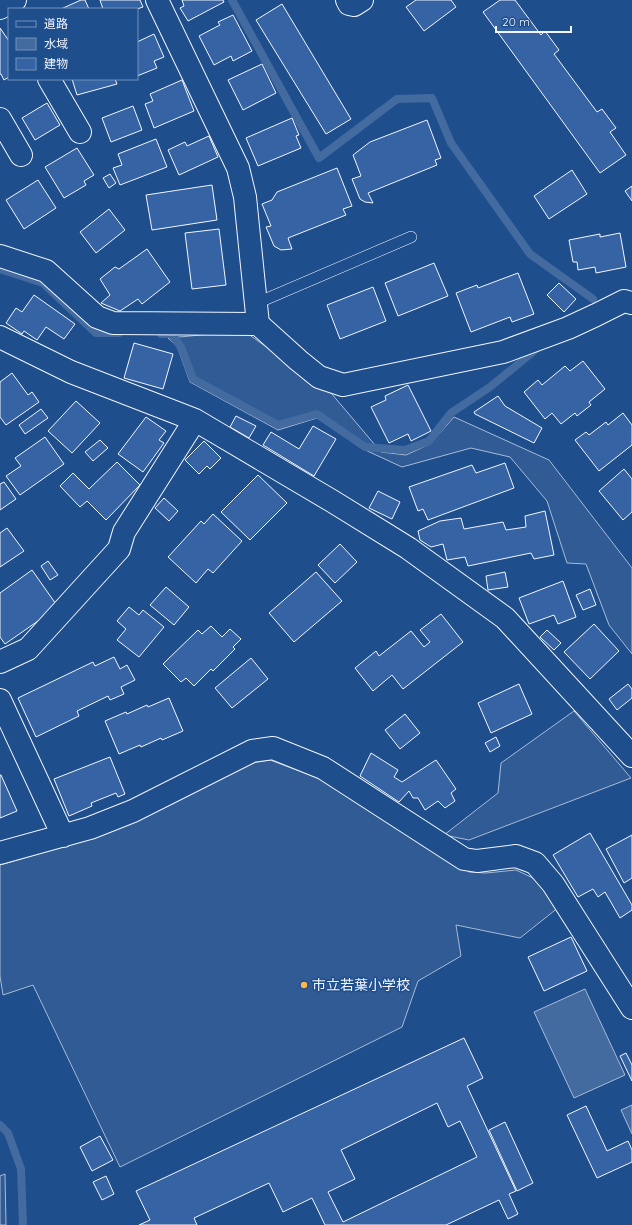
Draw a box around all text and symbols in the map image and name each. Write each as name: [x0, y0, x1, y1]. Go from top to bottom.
legend: [8, 8, 138, 80]
scale bar: [496, 8, 571, 34]
text: 20 m: [502, 14, 530, 29]
text: 道路: [44, 16, 68, 31]
text: 水域: [44, 36, 68, 51]
text: 建物: [44, 56, 68, 71]
place label: 市立若葉小学校: [312, 976, 410, 994]
marker: 市立若葉小学校: [299, 980, 309, 990]

